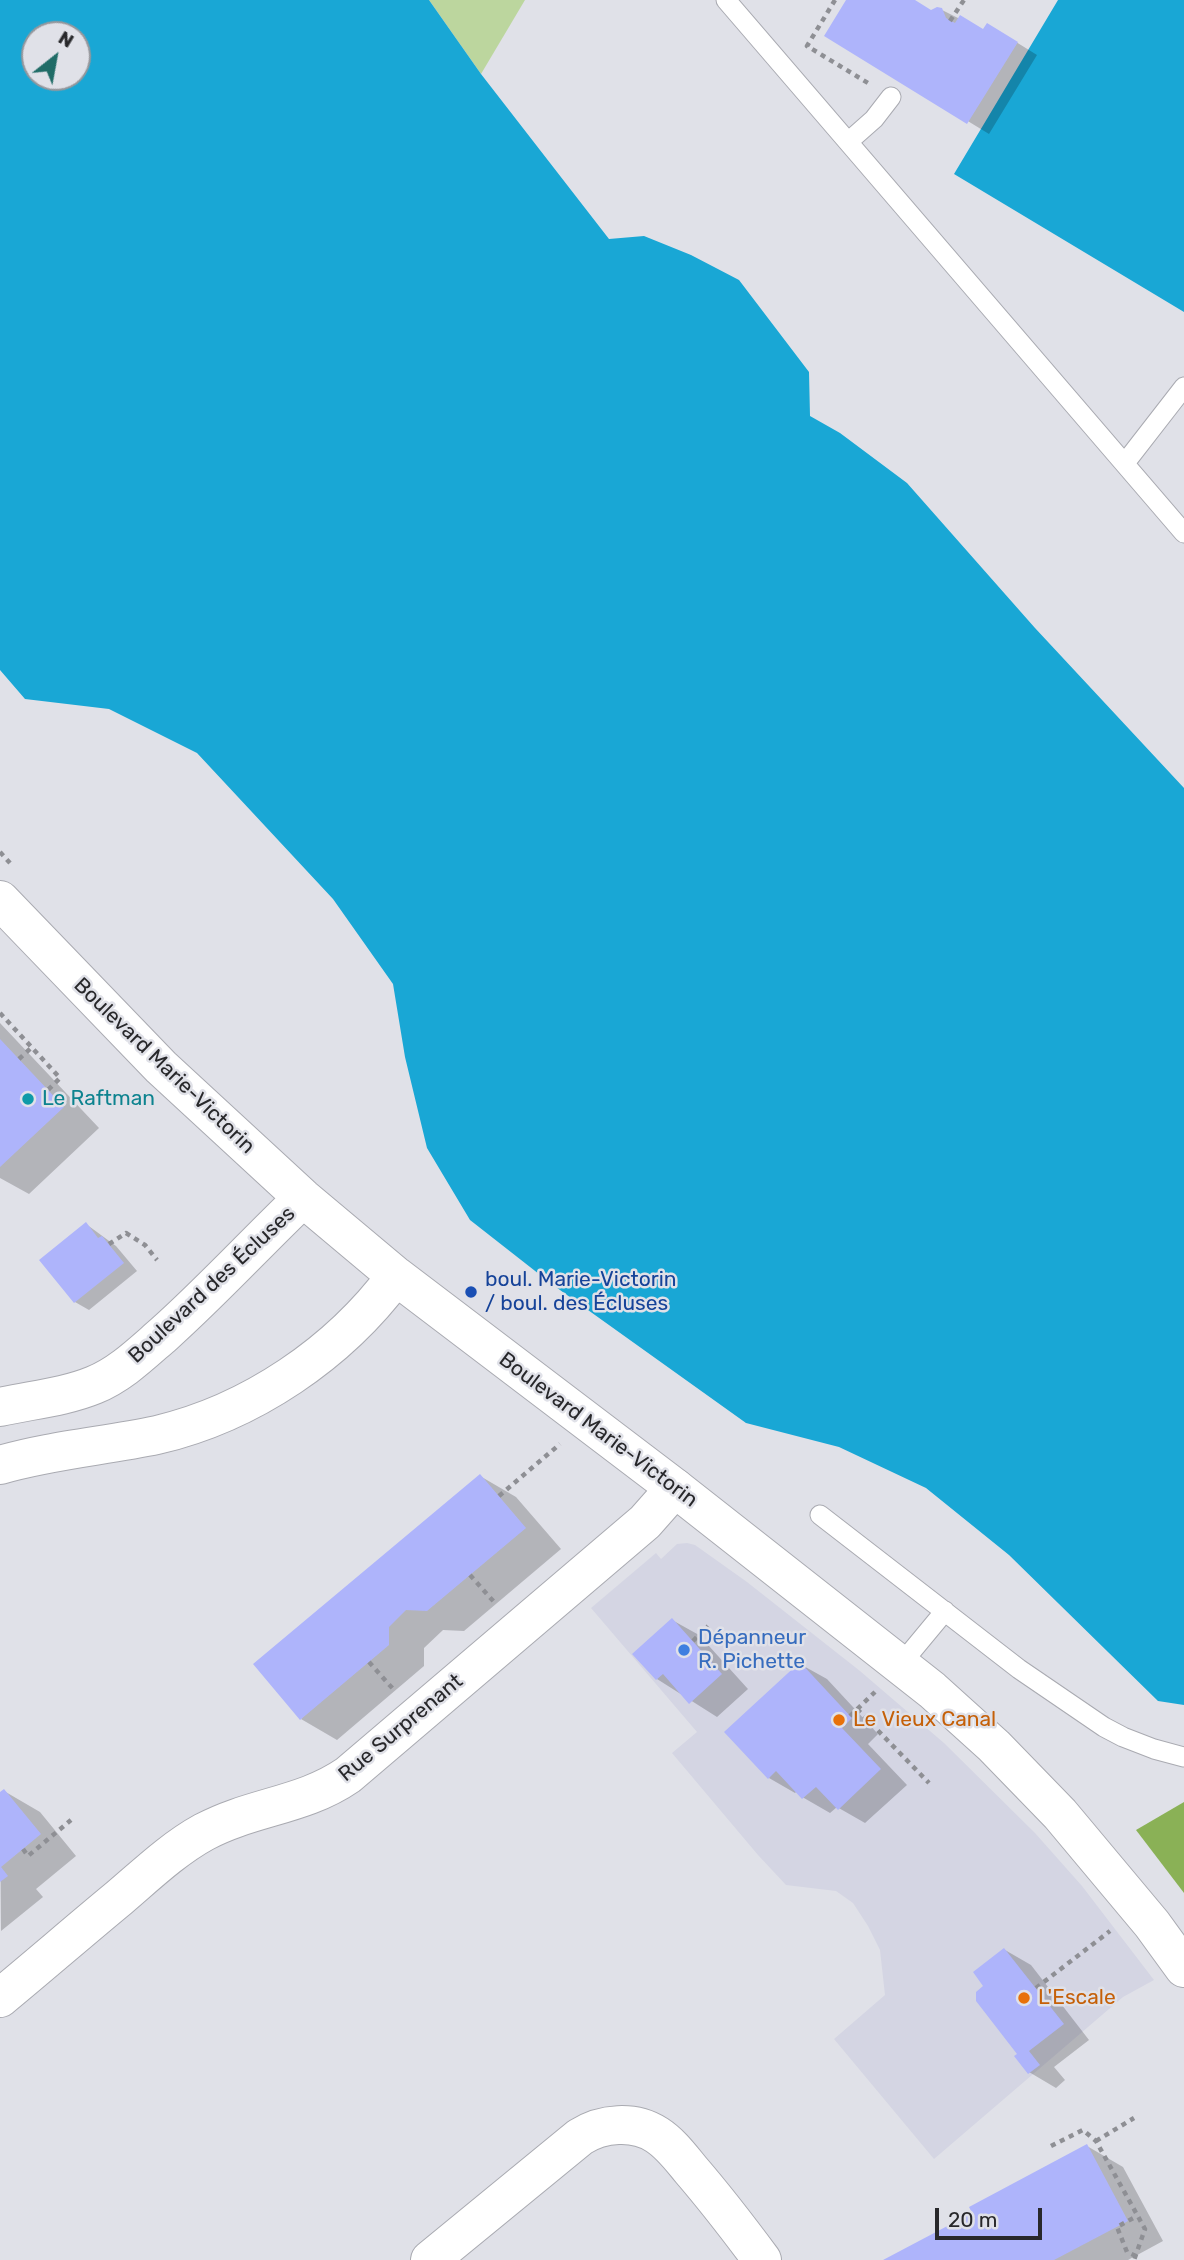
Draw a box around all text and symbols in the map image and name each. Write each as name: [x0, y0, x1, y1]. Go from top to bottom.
north arrow: [21, 21, 91, 91]
text: N: [54, 26, 78, 53]
street label: Boulevard Marie-Victorin: [68, 973, 260, 1159]
place label: Le Raftman: [42, 1086, 155, 1112]
marker: Le Raftman: [20, 1091, 36, 1107]
street label: Boulevard des Écluses: [123, 1201, 301, 1369]
place label: boul. Marie-Victorin / boul. des Écluses: [485, 1267, 677, 1317]
marker: boul. Marie-Victorin / boul. des Écluses: [463, 1284, 479, 1300]
street label: Boulevard Marie-Victorin: [494, 1347, 702, 1513]
place label: Dépanneur R. Pichette: [698, 1625, 806, 1675]
marker: Dépanneur R. Pichette: [676, 1642, 692, 1658]
street label: Rue Surprenant: [334, 1669, 468, 1787]
place label: Le Vieux Canal: [853, 1707, 996, 1733]
marker: Le Vieux Canal: [831, 1712, 847, 1728]
place label: L'Escale: [1038, 1985, 1116, 2011]
marker: L'Escale: [1016, 1990, 1032, 2006]
scale bar: [939, 2194, 1046, 2238]
text: 20 m: [948, 2207, 997, 2232]

